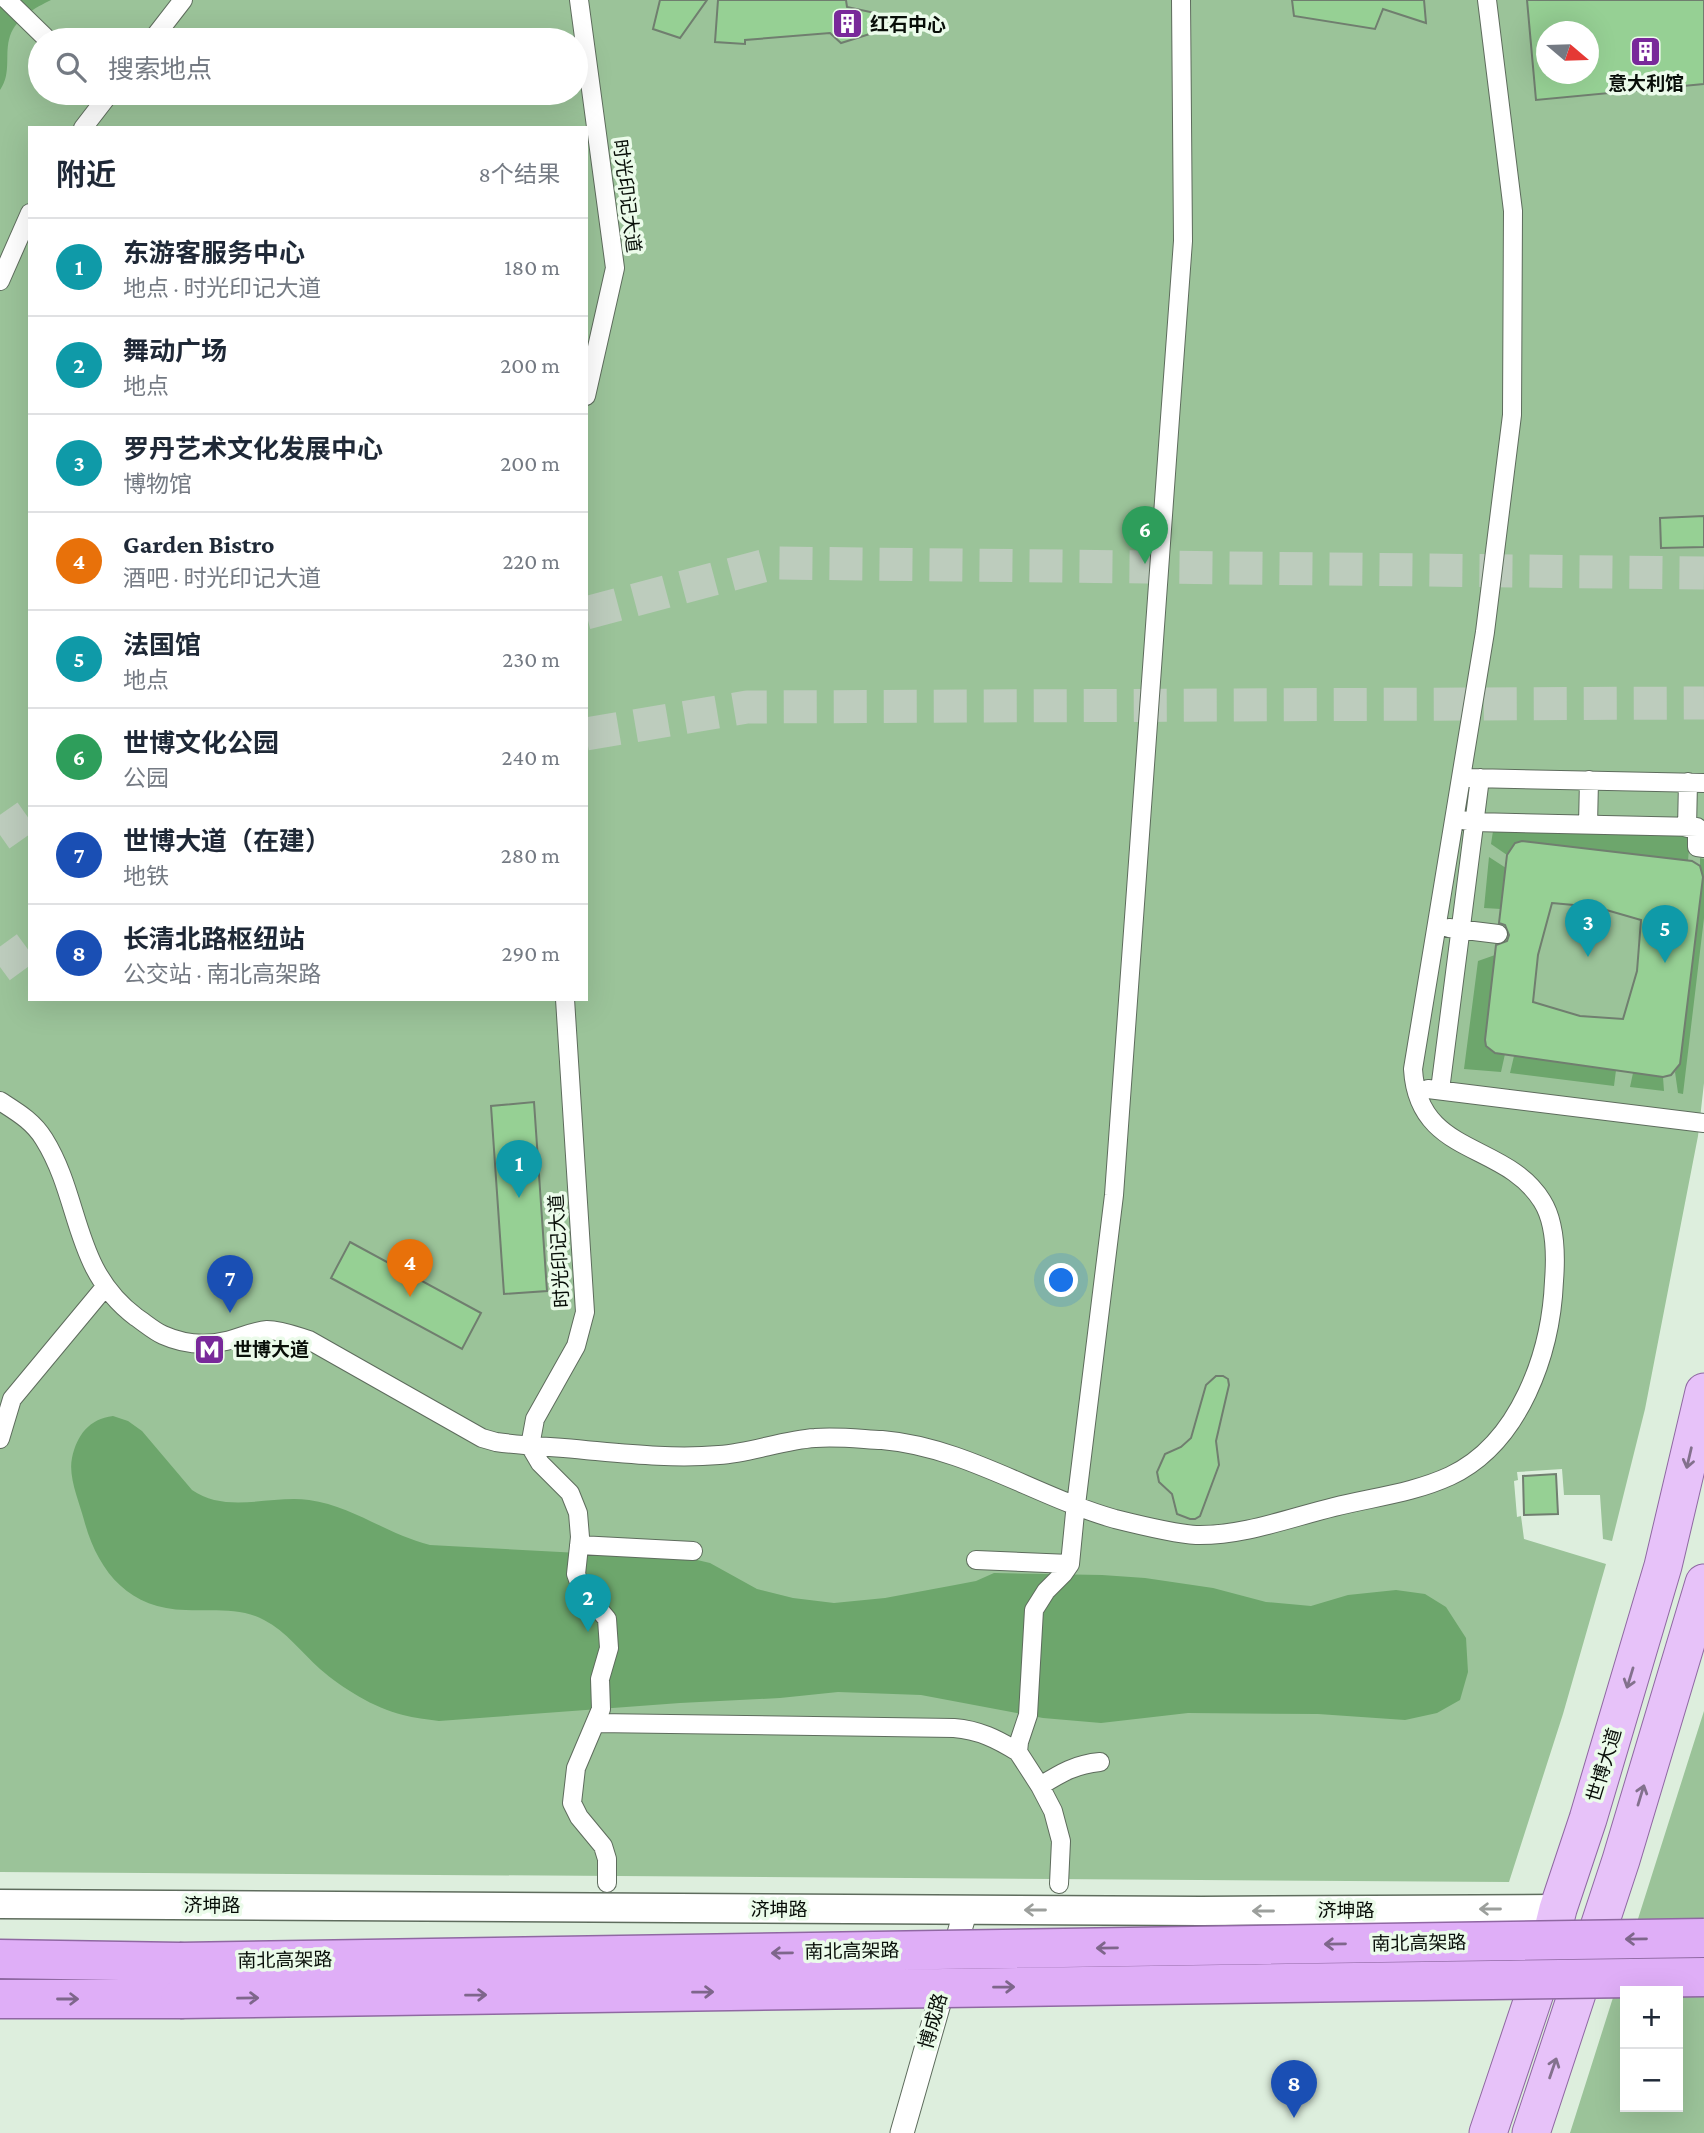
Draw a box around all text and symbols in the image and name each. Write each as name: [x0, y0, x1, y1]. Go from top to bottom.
building icon: 红石中心: [830, 7, 864, 41]
place label: 红石中心: [870, 14, 946, 35]
north arrow: [1536, 21, 1599, 84]
search box: [28, 28, 588, 105]
building icon: 意大利馆: [1629, 35, 1663, 69]
icon: search: [52, 48, 90, 86]
text: 搜索地点: [108, 55, 212, 84]
place label: 意大利馆: [1608, 73, 1684, 94]
street label: 时光印记大道: [610, 138, 644, 254]
text: 附近: [56, 158, 116, 191]
text: 8个结果: [479, 161, 560, 187]
text: 东游客服务中心: [123, 239, 305, 268]
text: 1: [75, 254, 83, 280]
text: 180 m: [504, 254, 560, 280]
text: 地点 · 时光印记大道: [123, 275, 321, 301]
text: 舞动广场: [123, 337, 227, 366]
text: 2: [73, 352, 85, 378]
text: 200 m: [500, 352, 560, 378]
text: 地点: [123, 373, 169, 399]
text: 罗丹艺术文化发展中心: [123, 435, 383, 464]
text: 3: [73, 450, 85, 476]
text: 200 m: [500, 450, 560, 476]
text: 博物馆: [123, 471, 192, 497]
pin: 6: [1122, 506, 1168, 564]
text: Garden Bistro: [123, 530, 274, 559]
text: 4: [73, 548, 85, 574]
text: 220 m: [502, 548, 560, 574]
text: 酒吧 · 时光印记大道: [123, 565, 321, 591]
text: 法国馆: [123, 631, 201, 660]
text: 5: [73, 646, 85, 672]
text: 230 m: [502, 646, 560, 672]
text: 地点: [123, 667, 169, 693]
text: 世博文化公园: [123, 729, 279, 758]
text: 6: [73, 744, 85, 770]
text: 240 m: [501, 744, 560, 770]
text: 公园: [123, 765, 169, 791]
text: 世博大道（在建）: [123, 827, 331, 856]
text: 7: [73, 842, 85, 868]
text: 280 m: [501, 842, 560, 868]
text: 地铁: [123, 863, 169, 889]
pin: 3: [1565, 899, 1611, 957]
pin: 5: [1642, 905, 1688, 963]
text: 长清北路枢纽站: [123, 925, 305, 954]
text: 8: [72, 940, 86, 966]
text: 290 m: [502, 940, 560, 966]
text: 公交站 · 南北高架路: [123, 961, 321, 987]
pin: 1: [496, 1140, 542, 1198]
street label: 时光印记大道: [546, 1194, 572, 1308]
pin: 4: [387, 1239, 433, 1297]
pin: 7: [207, 1255, 253, 1313]
your location: [1044, 1263, 1078, 1297]
metro station icon: 世博大道: [193, 1332, 227, 1366]
place label: 世博大道: [233, 1339, 309, 1360]
one-way arrow: [1682, 1446, 1695, 1469]
pin: 2: [565, 1574, 611, 1632]
one-way arrow: [1623, 1667, 1636, 1689]
street label: 世博大道: [1583, 1726, 1625, 1804]
one-way arrow: [1635, 1784, 1648, 1806]
street label: 济坤路: [183, 1895, 241, 1916]
street label: 济坤路: [750, 1899, 808, 1920]
street label: 济坤路: [1317, 1900, 1375, 1921]
one-way arrow: [1479, 1902, 1502, 1916]
one-way arrow: [1024, 1903, 1047, 1917]
one-way arrow: [1251, 1904, 1274, 1917]
street label: 南北高架路: [1371, 1932, 1467, 1954]
one-way arrow: [1625, 1933, 1648, 1946]
one-way arrow: [1324, 1937, 1347, 1951]
street label: 南北高架路: [804, 1940, 900, 1962]
one-way arrow: [1096, 1941, 1119, 1954]
one-way arrow: [771, 1946, 794, 1959]
street label: 南北高架路: [237, 1949, 333, 1971]
one-way arrow: [992, 1980, 1015, 1994]
one-way arrow: [691, 1985, 714, 1998]
map controls: [1620, 1986, 1683, 2112]
button: +: [1620, 1986, 1683, 2049]
one-way arrow: [464, 1988, 487, 2002]
one-way arrow: [236, 1991, 259, 2005]
street label: 博成路: [915, 1991, 951, 2051]
one-way arrow: [56, 1992, 79, 2006]
button: −: [1620, 2049, 1683, 2112]
one-way arrow: [1548, 2058, 1560, 2080]
pin: 8: [1271, 2060, 1317, 2118]

